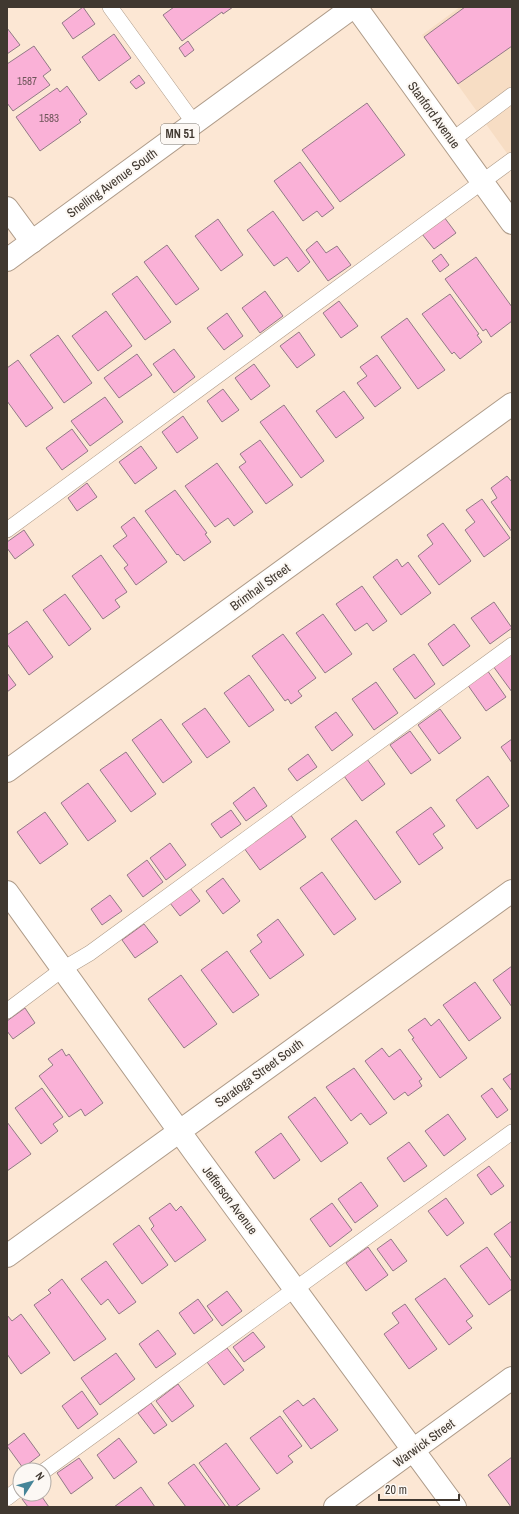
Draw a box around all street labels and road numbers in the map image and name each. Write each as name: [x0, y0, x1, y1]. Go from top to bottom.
street label: Stanford Avenue: [404, 78, 464, 152]
road number: MN 51: [161, 124, 199, 144]
street label: Snelling Avenue South: [63, 144, 161, 222]
street label: Brimhall Street: [226, 559, 294, 615]
street label: Saratoga Street South: [211, 1035, 307, 1111]
street label: Jefferson Avenue: [199, 1162, 262, 1238]
street label: Warwick Street: [390, 1415, 458, 1471]

